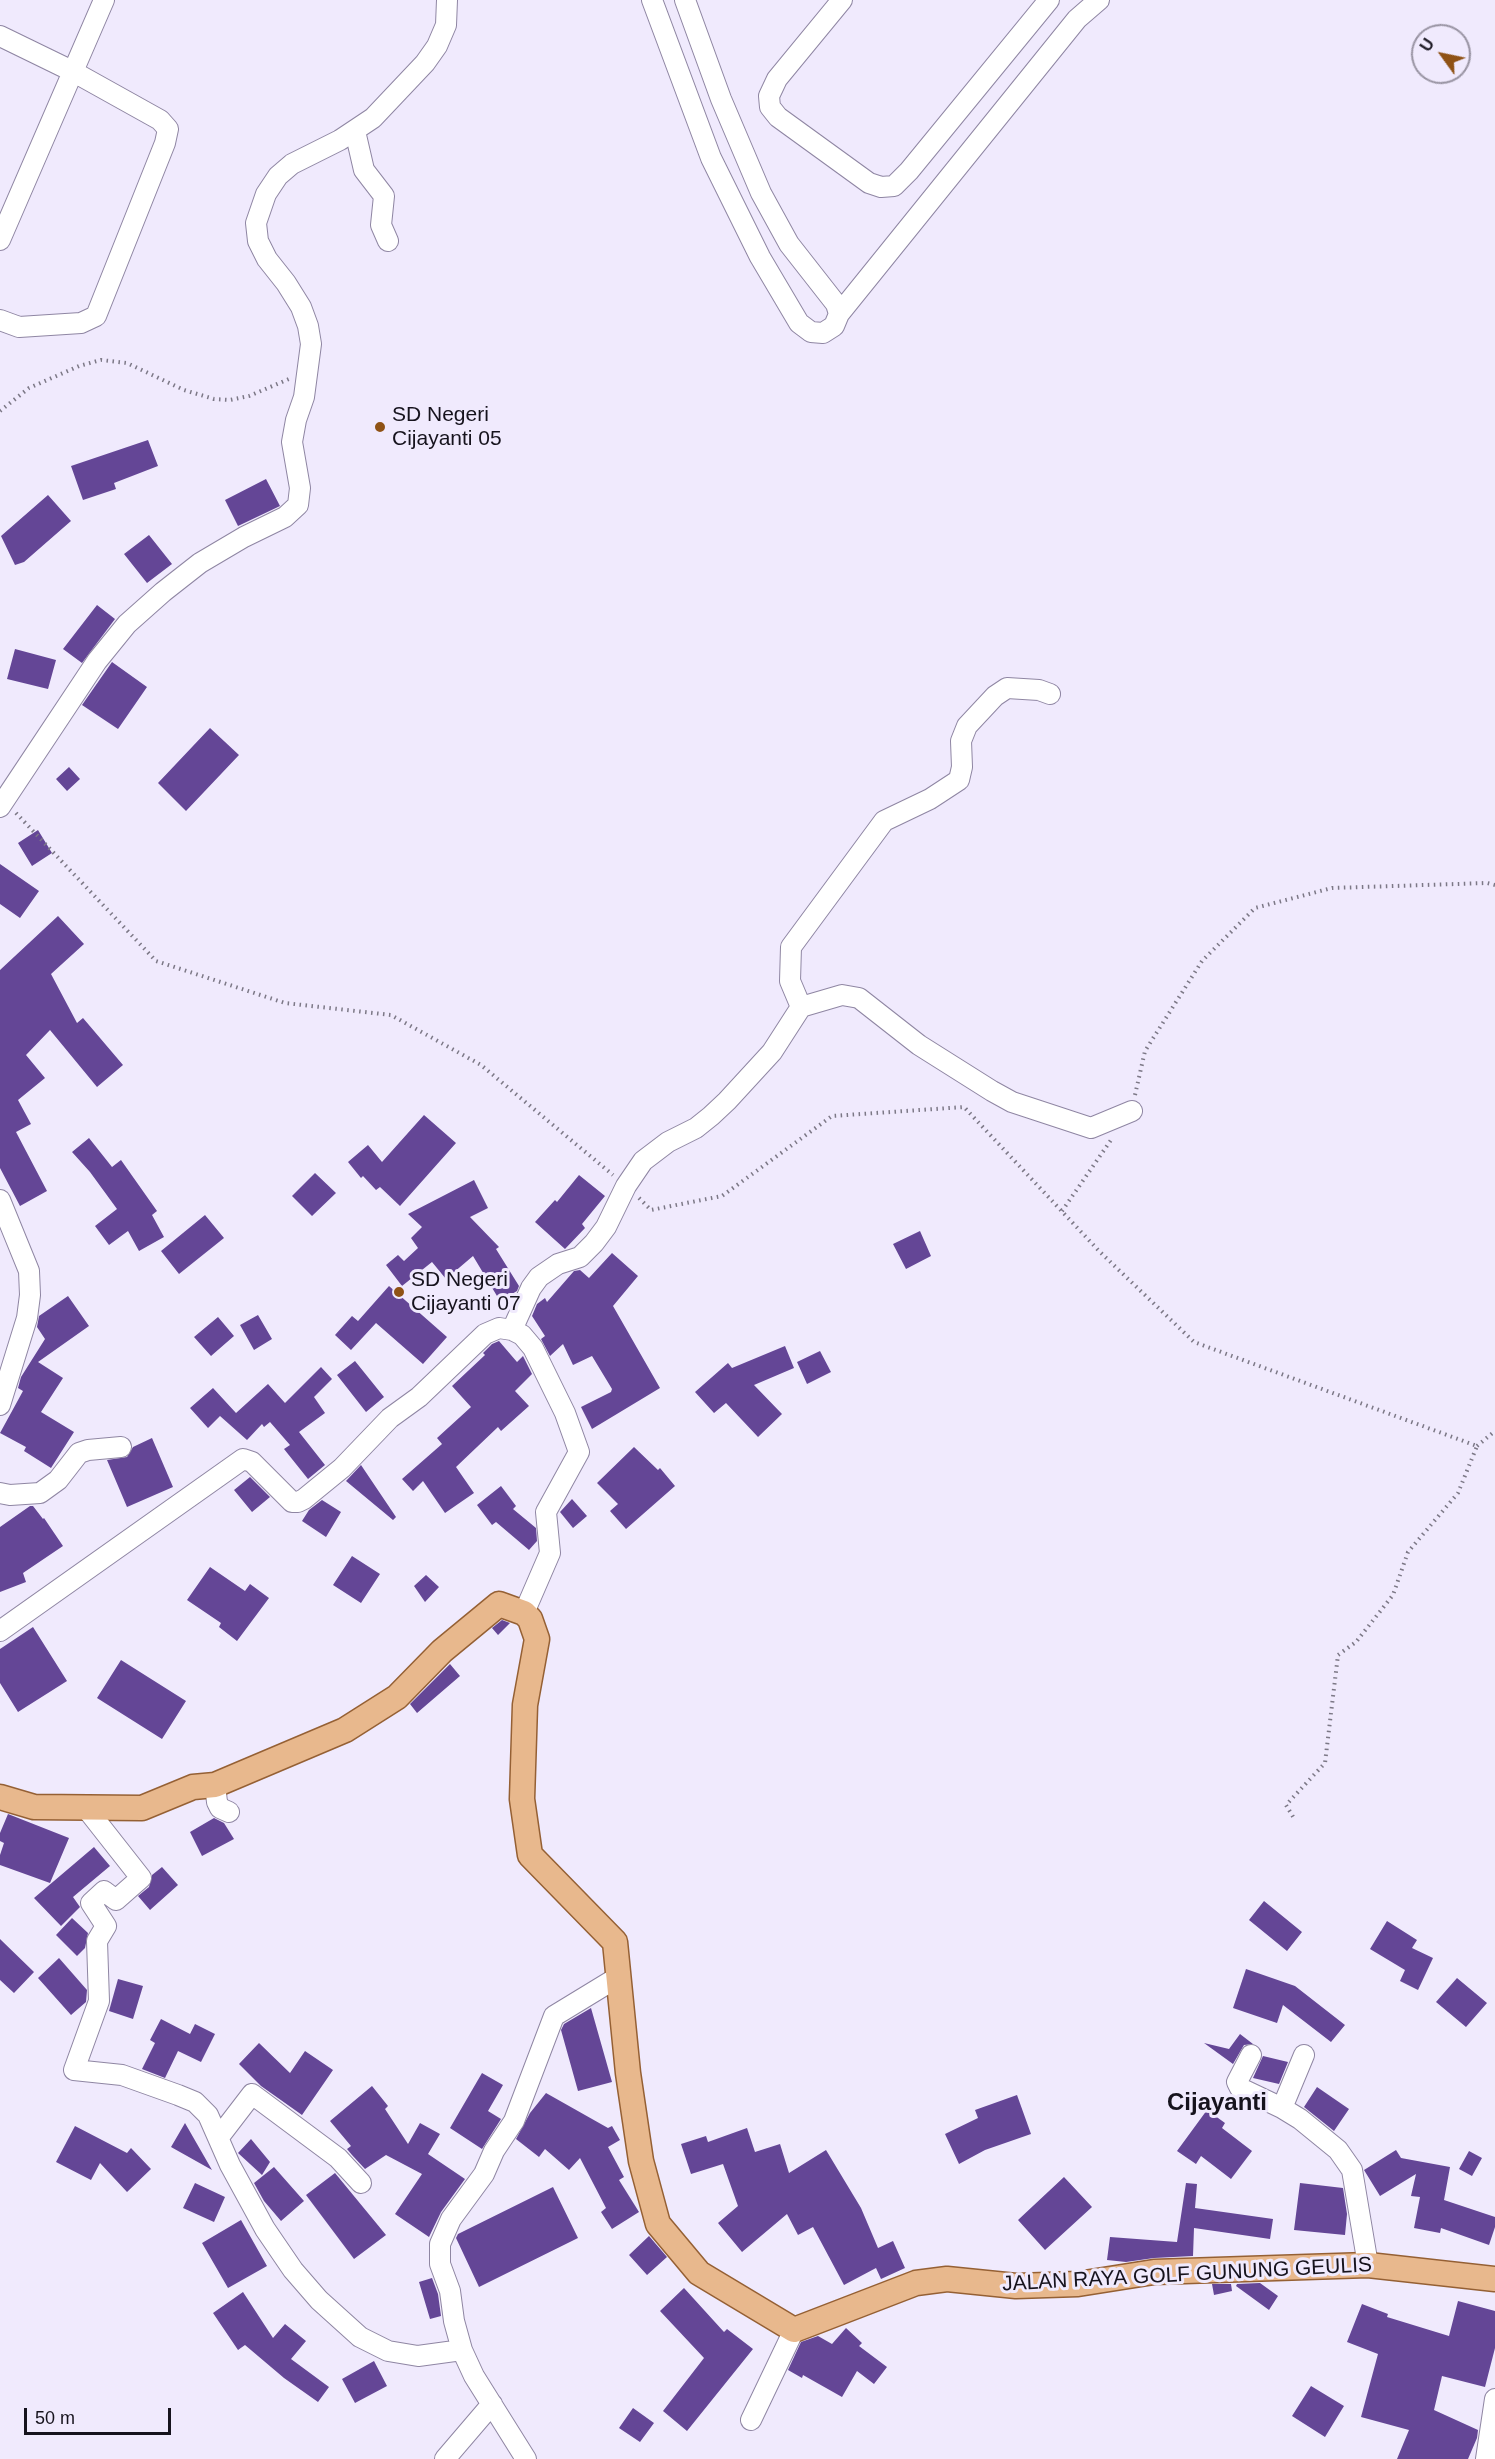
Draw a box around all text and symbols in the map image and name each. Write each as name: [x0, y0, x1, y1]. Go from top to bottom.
north arrow: [1411, 24, 1471, 84]
text: U: [1417, 36, 1437, 54]
place label: SD Negeri Cijayanti 05: [392, 402, 502, 452]
marker: SD Negeri Cijayanti 05: [373, 420, 387, 434]
place label: SD Negeri Cijayanti 07: [411, 1267, 521, 1317]
marker: SD Negeri Cijayanti 07: [392, 1285, 406, 1299]
district label: Cijayanti: [1167, 2089, 1267, 2117]
street label: JALAN RAYA GOLF GUNUNG GEULIS: [1001, 2253, 1373, 2297]
scale bar: [27, 2396, 174, 2434]
text: 50 m: [35, 2408, 75, 2428]

